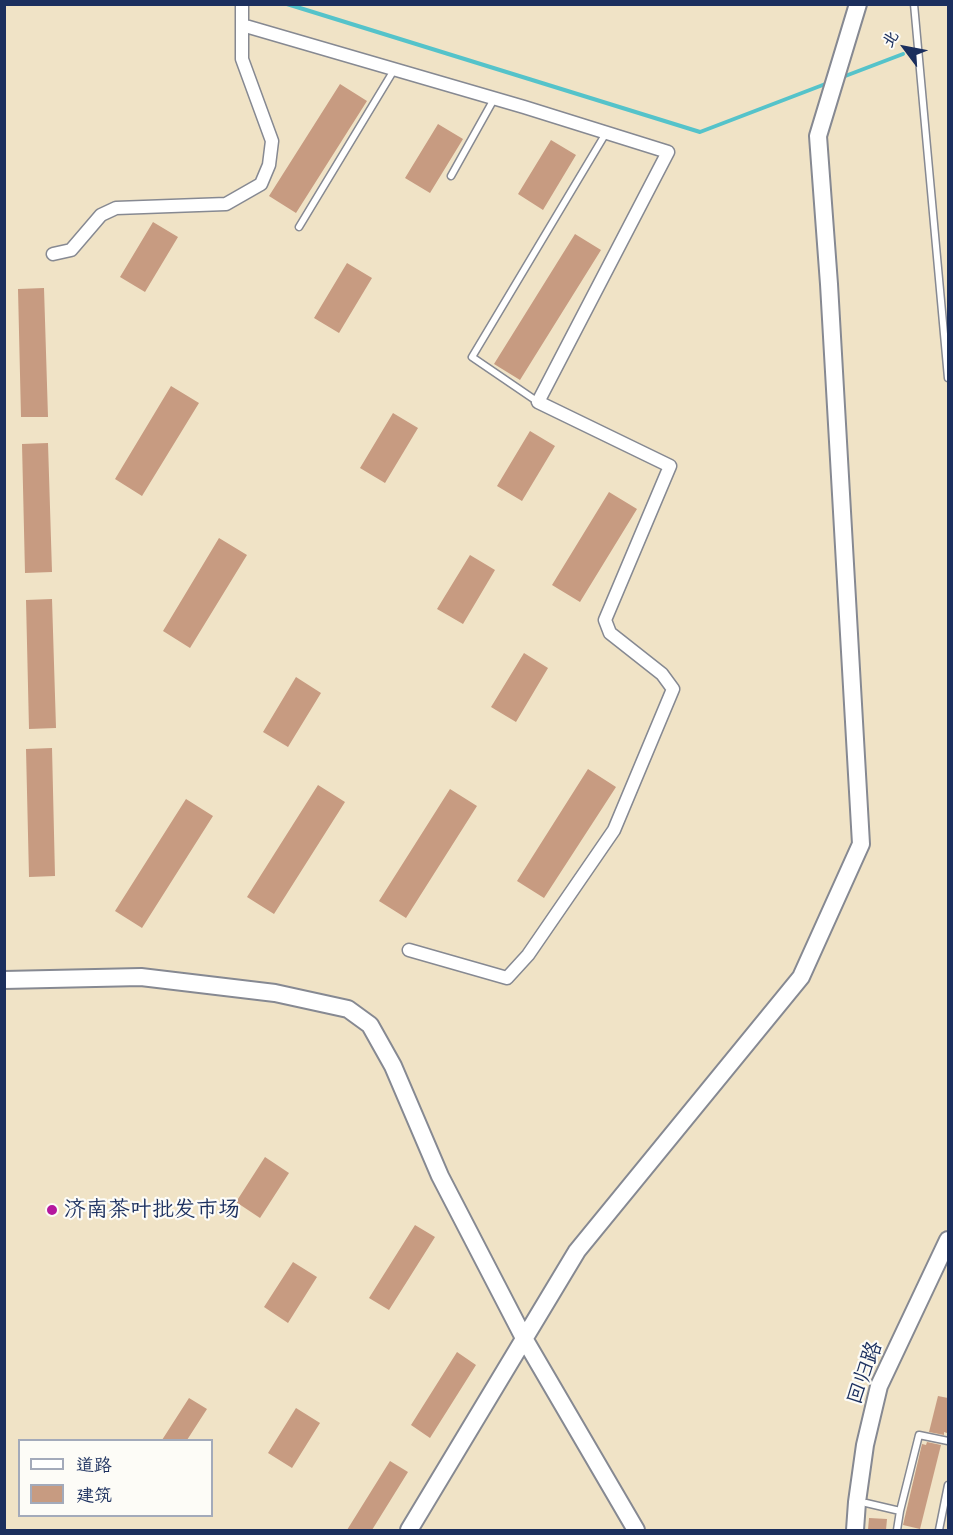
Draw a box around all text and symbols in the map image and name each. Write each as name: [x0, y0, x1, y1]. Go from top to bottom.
north arrow: [875, 18, 935, 78]
text: 北: [876, 26, 903, 51]
place label: 济南茶叶批发市场: [64, 1197, 240, 1223]
marker: 济南茶叶批发市场: [45, 1203, 59, 1217]
street label: 回归路: [841, 1337, 889, 1409]
legend: [18, 1439, 213, 1517]
text: 道路: [76, 1452, 112, 1477]
text: 建筑: [76, 1482, 112, 1507]

